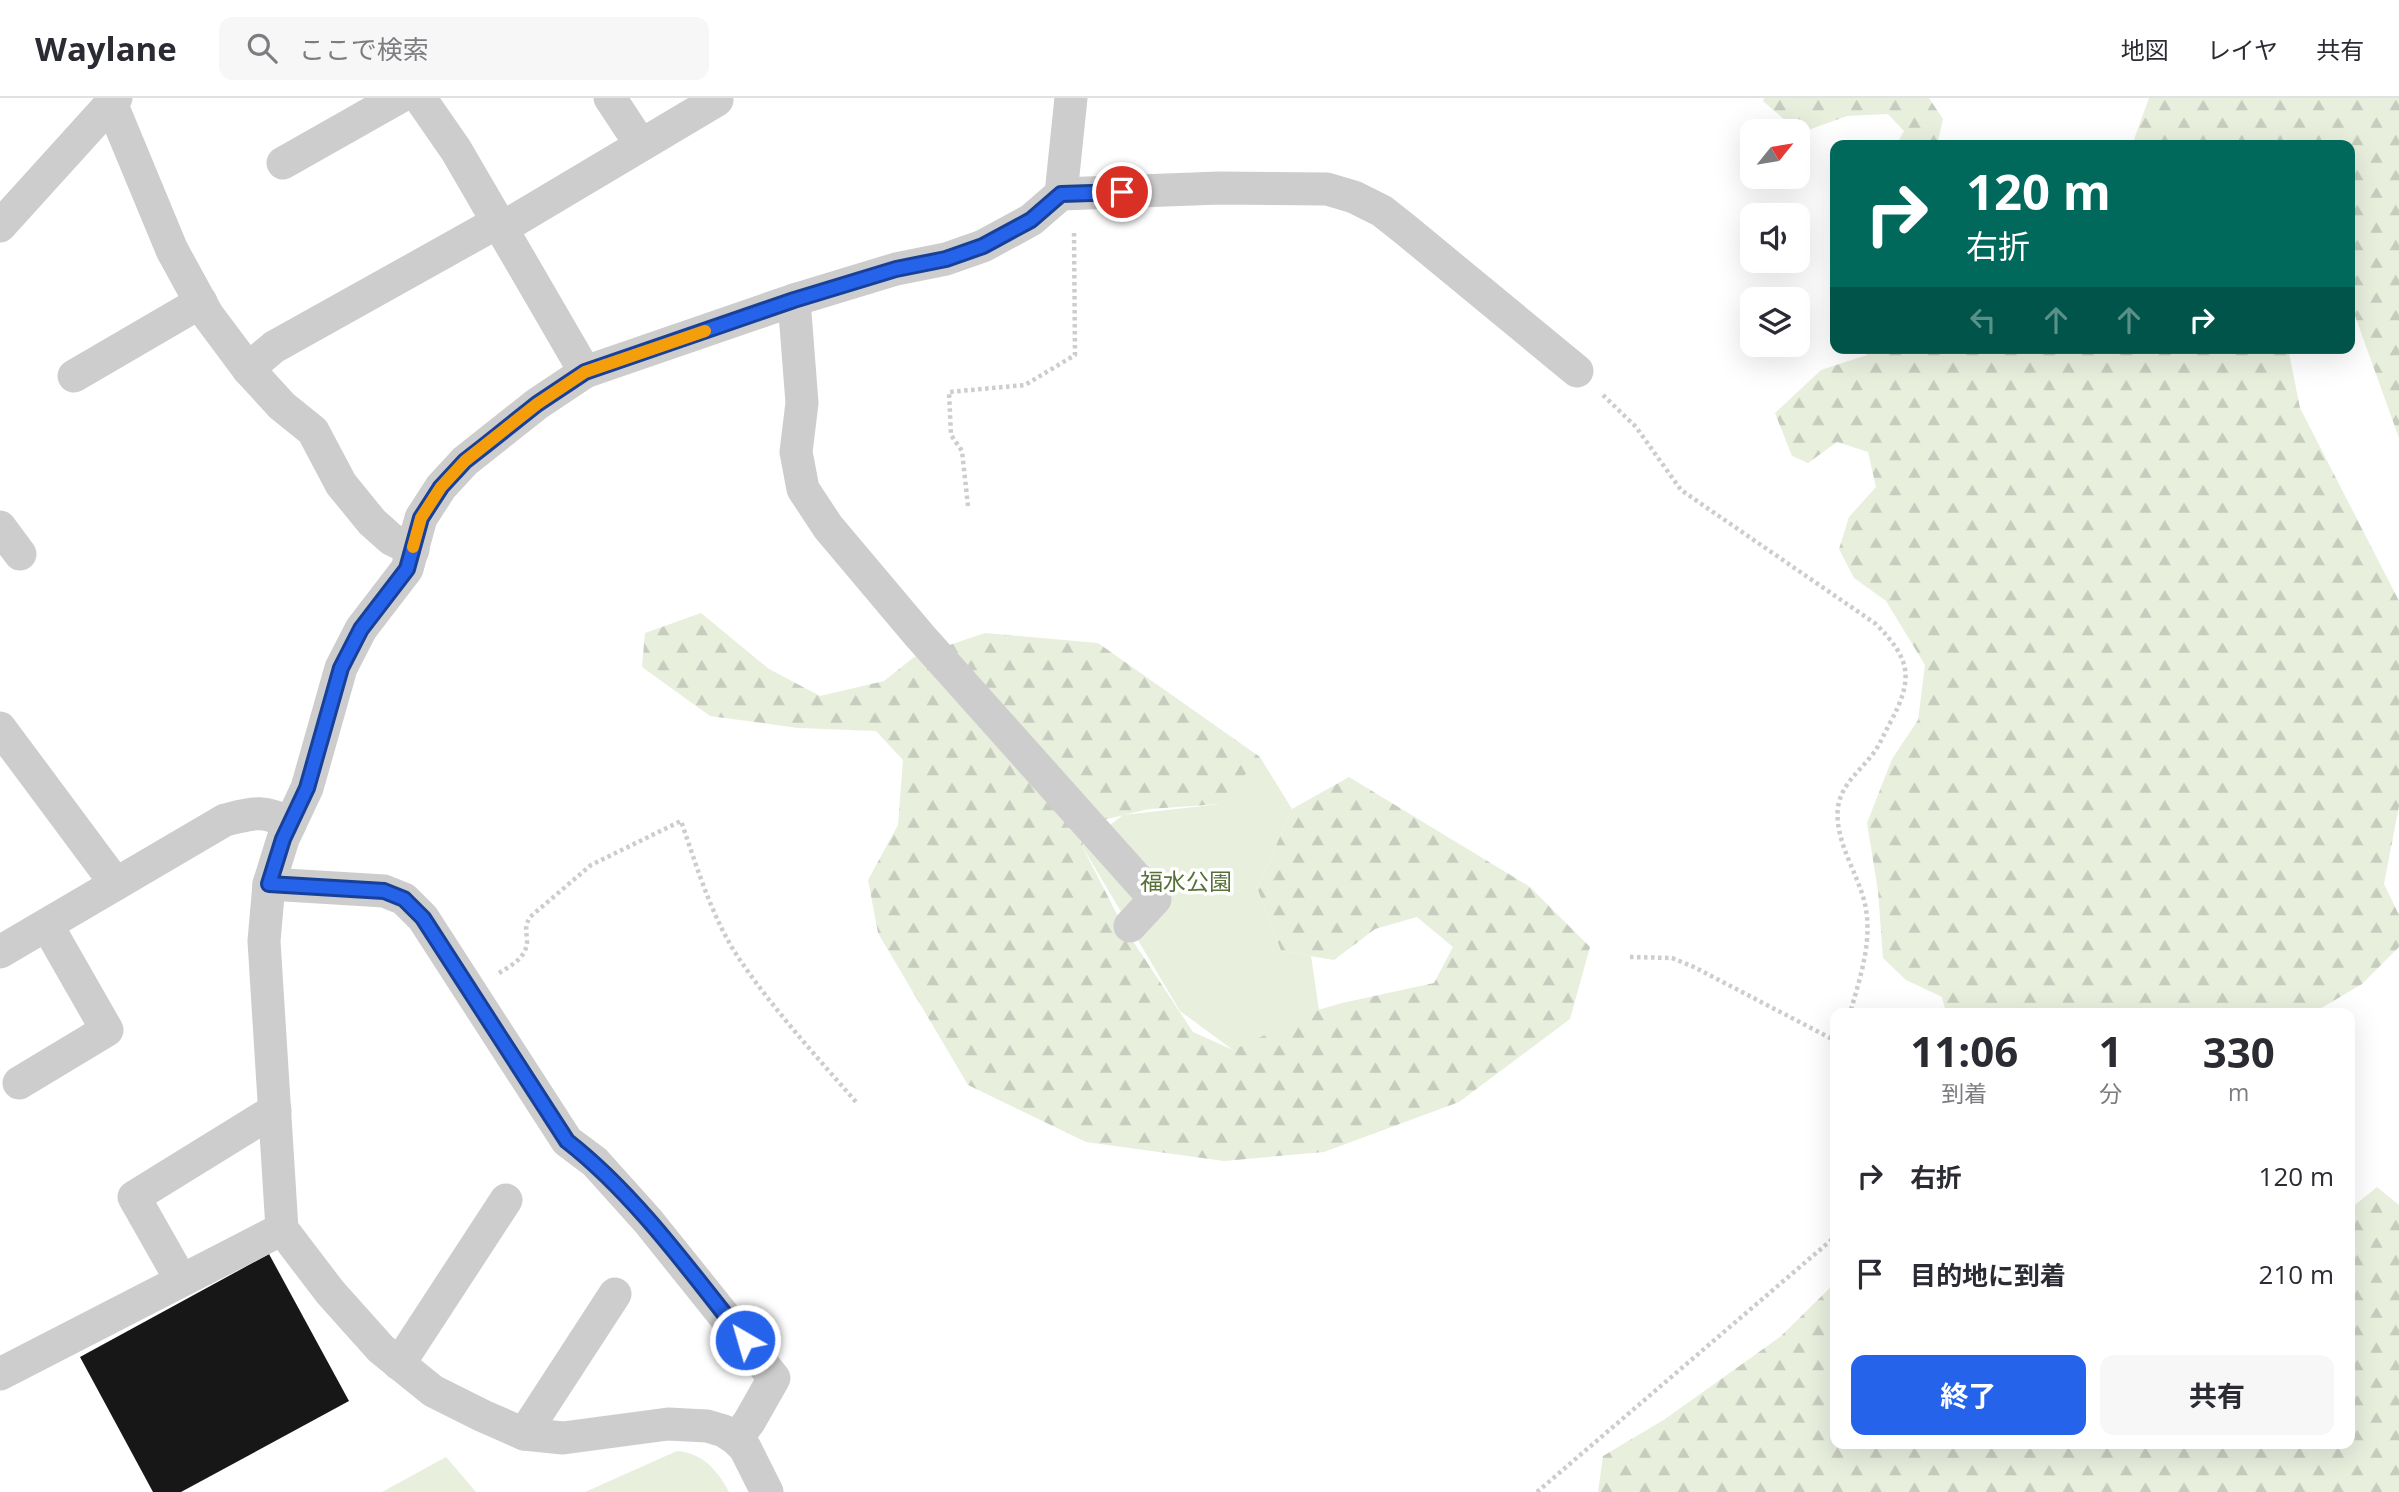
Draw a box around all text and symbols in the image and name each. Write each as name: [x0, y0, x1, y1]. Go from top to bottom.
search box: [219, 17, 709, 80]
text: Waylane: [35, 26, 177, 71]
icon: search: [243, 29, 281, 67]
text: ここで検索: [299, 31, 429, 67]
text: 地図: [2121, 33, 2169, 66]
text: レイヤ: [2207, 33, 2278, 66]
text: 共有: [2316, 33, 2364, 66]
north arrow: [1740, 119, 1810, 189]
map controls: [1740, 119, 1810, 357]
text: 120 m: [1966, 158, 2111, 224]
pin: [1092, 162, 1152, 222]
icon: right: [1851, 168, 1942, 259]
icon: arrive: [1103, 173, 1141, 211]
button: sound: [1740, 203, 1810, 273]
text: 右折: [1966, 224, 2030, 267]
button: layers: [1740, 287, 1810, 357]
icon: left: [1964, 301, 2002, 339]
icon: ahead: [2037, 301, 2075, 339]
icon: ahead: [2110, 301, 2148, 339]
icon: right: [2183, 301, 2221, 339]
park label: 福水公園: [1140, 865, 1232, 897]
text: 11:06: [1910, 1022, 2018, 1079]
text: 1: [2098, 1022, 2123, 1079]
text: 330: [2203, 1023, 2275, 1080]
text: m: [2228, 1076, 2249, 1108]
text: 到着: [1941, 1077, 1987, 1109]
text: 分: [2099, 1077, 2122, 1109]
icon: right: [1851, 1157, 1889, 1195]
text: 120 m: [2259, 1158, 2334, 1194]
text: 右折: [1910, 1159, 1962, 1195]
icon: arrive: [1851, 1255, 1889, 1293]
text: 210 m: [2259, 1256, 2334, 1292]
text: 目的地に到着: [1910, 1257, 2066, 1293]
position arrow: [708, 1303, 782, 1377]
button: 終了: [1851, 1355, 2086, 1435]
button: 共有: [2100, 1355, 2334, 1435]

